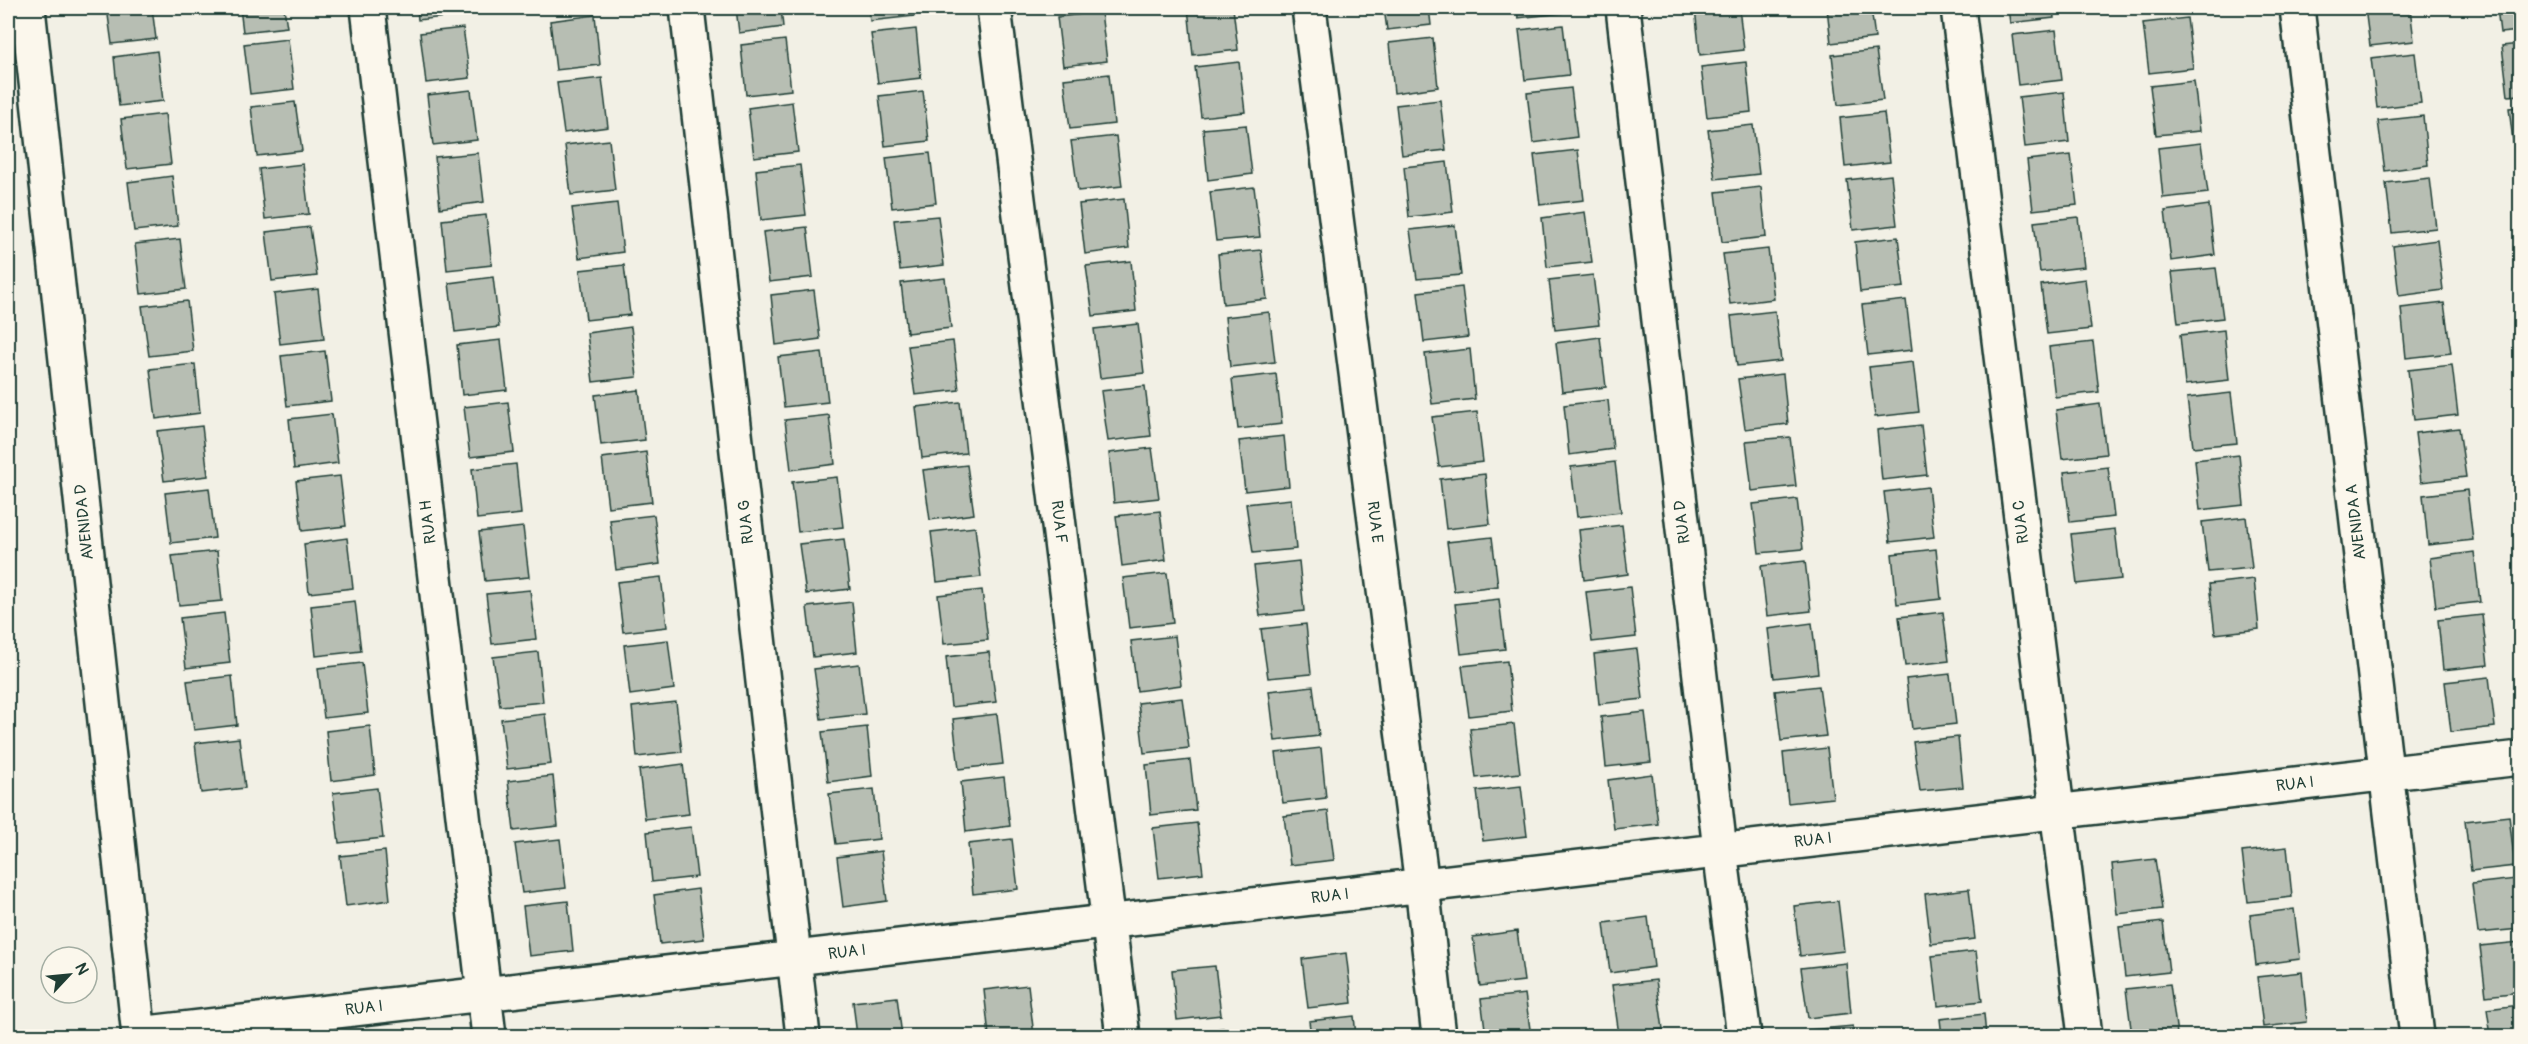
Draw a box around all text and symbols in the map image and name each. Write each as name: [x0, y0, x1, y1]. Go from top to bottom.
street label: AVENIDA D: [70, 483, 98, 561]
street label: AVENIDA A: [2341, 483, 2371, 561]
street label: RUA H: [415, 499, 441, 545]
street label: RUA G: [734, 499, 758, 545]
street label: RUA F: [1046, 499, 1072, 545]
street label: RUA D: [1669, 499, 1695, 545]
street label: RUA C: [2008, 499, 2034, 545]
street label: RUA E: [1363, 500, 1387, 544]
street label: RUA I: [2275, 772, 2315, 796]
street label: RUA I: [1793, 828, 1833, 852]
street label: RUA I: [1310, 884, 1350, 908]
street label: RUA I: [827, 940, 867, 964]
north arrow: [39, 945, 99, 1005]
text: N: [70, 960, 93, 978]
street label: RUA I: [344, 996, 384, 1020]

